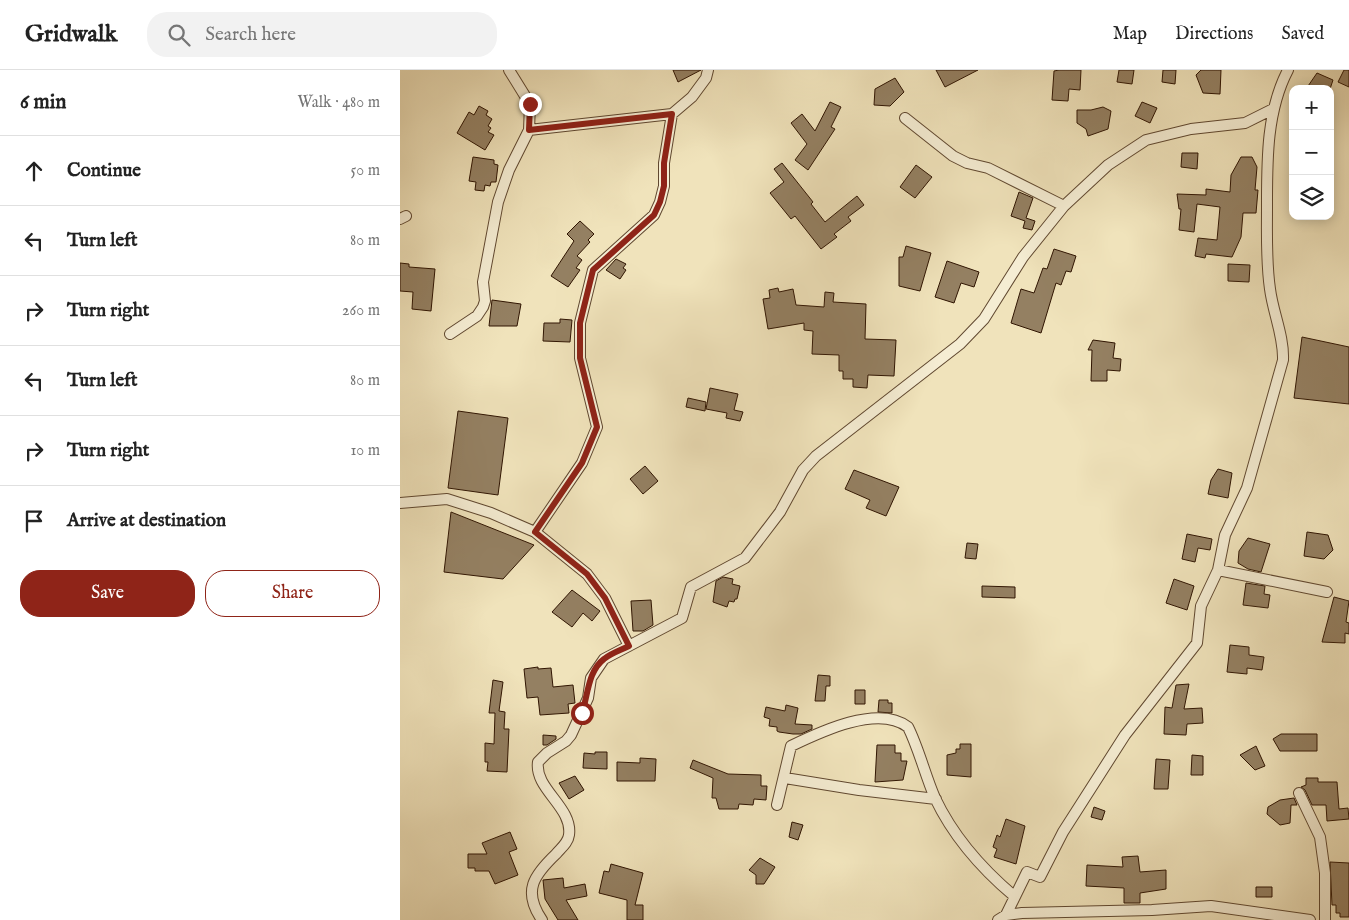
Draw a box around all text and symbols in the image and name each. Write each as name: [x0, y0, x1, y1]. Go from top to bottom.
search box: [147, 12, 497, 57]
text: Gridwalk: [25, 19, 117, 50]
icon: search: [165, 21, 193, 49]
text: Search here: [205, 23, 296, 47]
text: Map: [1113, 23, 1147, 46]
text: Directions: [1175, 23, 1253, 46]
text: Saved: [1281, 23, 1324, 46]
map controls: [1289, 85, 1334, 220]
button: +: [1289, 85, 1334, 130]
text: 6 min: [20, 89, 66, 116]
text: Walk · 480 m: [298, 93, 380, 113]
route end: [519, 93, 542, 116]
button: −: [1289, 130, 1334, 175]
icon: ahead: [20, 157, 48, 185]
text: Continue: [67, 159, 141, 183]
text: 50 m: [351, 161, 380, 181]
button: layers: [1289, 175, 1334, 220]
icon: left: [20, 227, 48, 255]
text: Turn left: [67, 229, 138, 253]
text: 80 m: [350, 231, 380, 251]
icon: right: [20, 297, 48, 325]
text: Turn right: [67, 299, 149, 323]
text: 260 m: [342, 301, 380, 321]
icon: left: [20, 367, 48, 395]
text: Turn left: [67, 369, 138, 393]
text: 80 m: [350, 371, 380, 391]
icon: right: [20, 437, 48, 465]
text: Turn right: [67, 439, 149, 463]
text: 10 m: [350, 441, 380, 461]
icon: arrive: [20, 507, 48, 535]
text: Arrive at destination: [67, 509, 226, 533]
button: Save: [20, 570, 195, 617]
button: Share: [205, 570, 380, 617]
route start: [571, 702, 594, 725]

